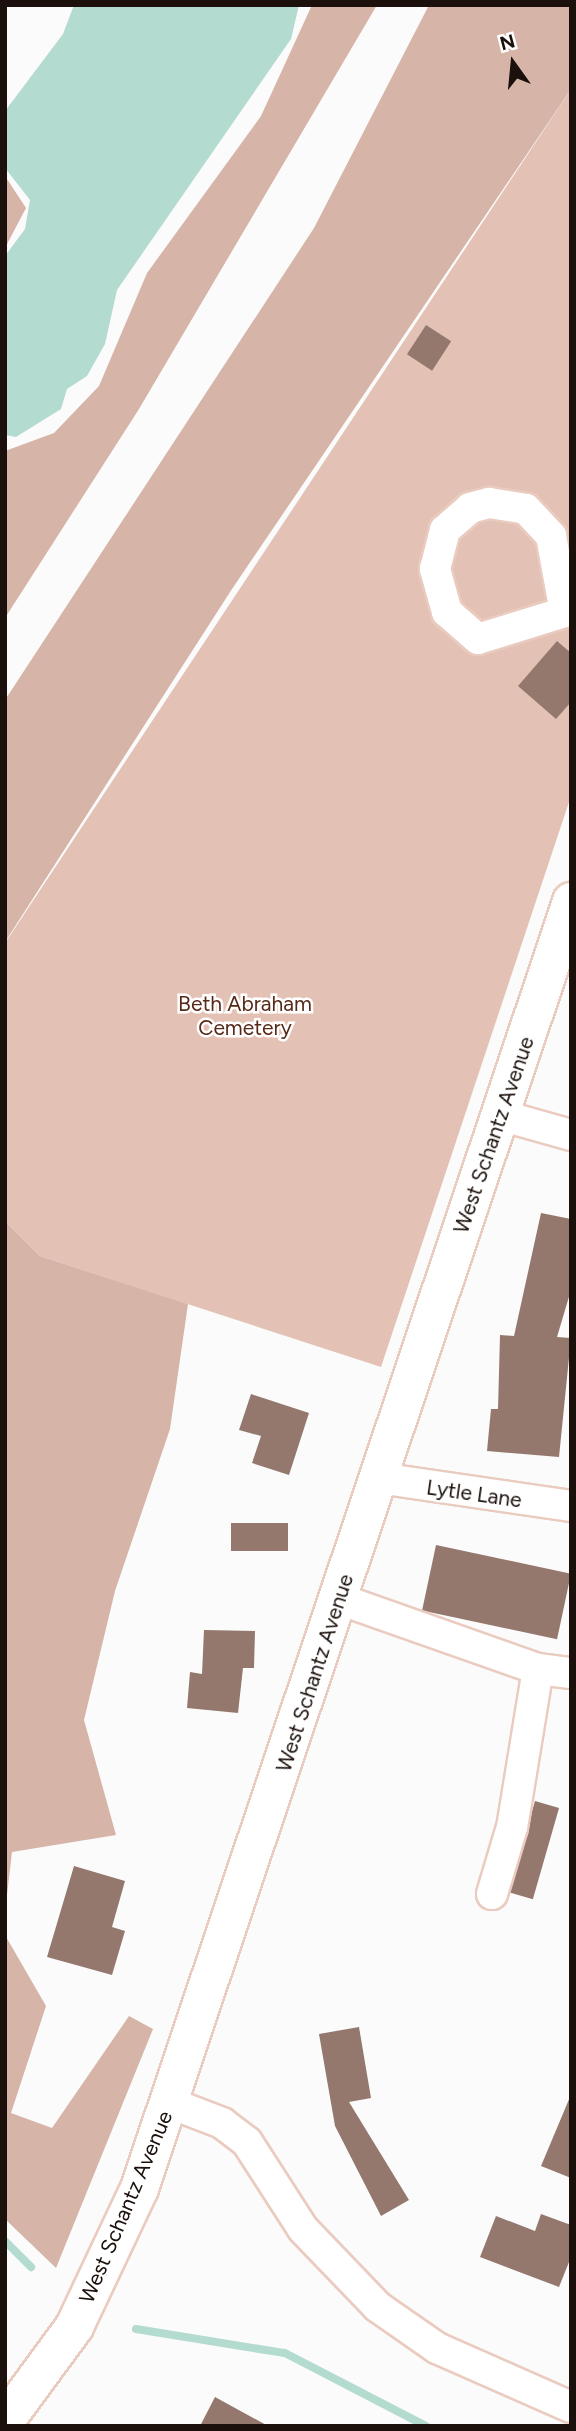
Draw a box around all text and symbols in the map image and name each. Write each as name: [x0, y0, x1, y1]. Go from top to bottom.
north arrow: [478, 28, 548, 98]
text: N: [497, 29, 518, 55]
park label: Beth Abraham Cemetery: [178, 991, 312, 1041]
street label: West Schantz Avenue: [448, 1033, 540, 1237]
street label: Lytle Lane: [425, 1475, 523, 1513]
street label: West Schantz Avenue: [271, 1571, 359, 1775]
street label: West Schantz Avenue: [74, 2107, 178, 2307]

